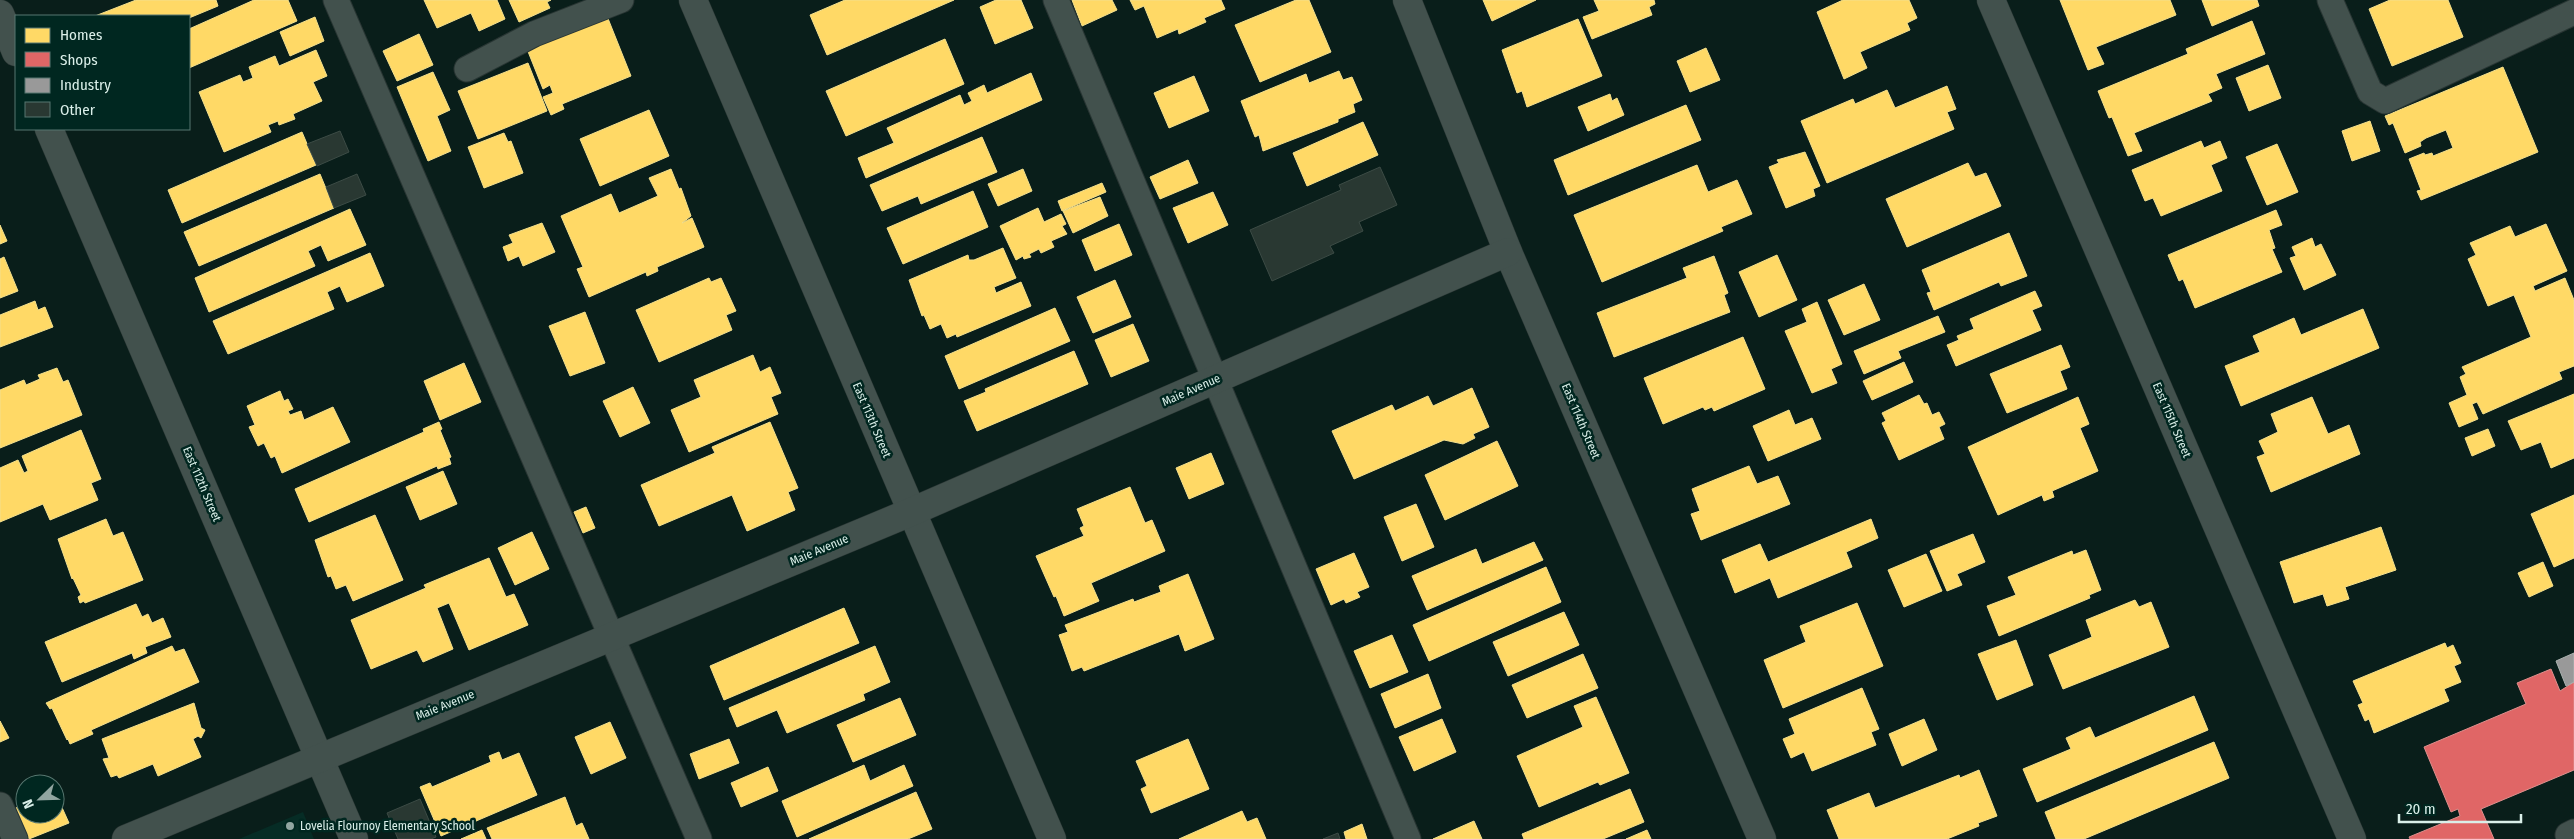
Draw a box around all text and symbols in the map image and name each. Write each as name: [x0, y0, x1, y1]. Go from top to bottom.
legend: [15, 15, 190, 130]
text: Homes: [60, 26, 102, 44]
text: Shops: [60, 51, 98, 69]
text: Industry: [60, 76, 111, 94]
text: Other: [60, 101, 96, 119]
street label: Maie Avenue: [1160, 371, 1222, 409]
street label: East 113th Street: [850, 380, 894, 460]
street label: East 115th Street: [2150, 380, 2194, 460]
street label: East 114th Street: [1559, 381, 1603, 461]
street label: East 112th Street: [180, 444, 224, 524]
street label: Maie Avenue: [788, 531, 850, 569]
street label: Maie Avenue: [414, 687, 477, 723]
north arrow: [15, 774, 65, 824]
scale bar: [2399, 792, 2522, 824]
text: N: [19, 797, 38, 811]
text: 20 m: [2406, 800, 2436, 818]
place label: Lovelia Flournoy Elementary School: [300, 819, 475, 833]
marker: Lovelia Flournoy Elementary School: [284, 820, 296, 832]

